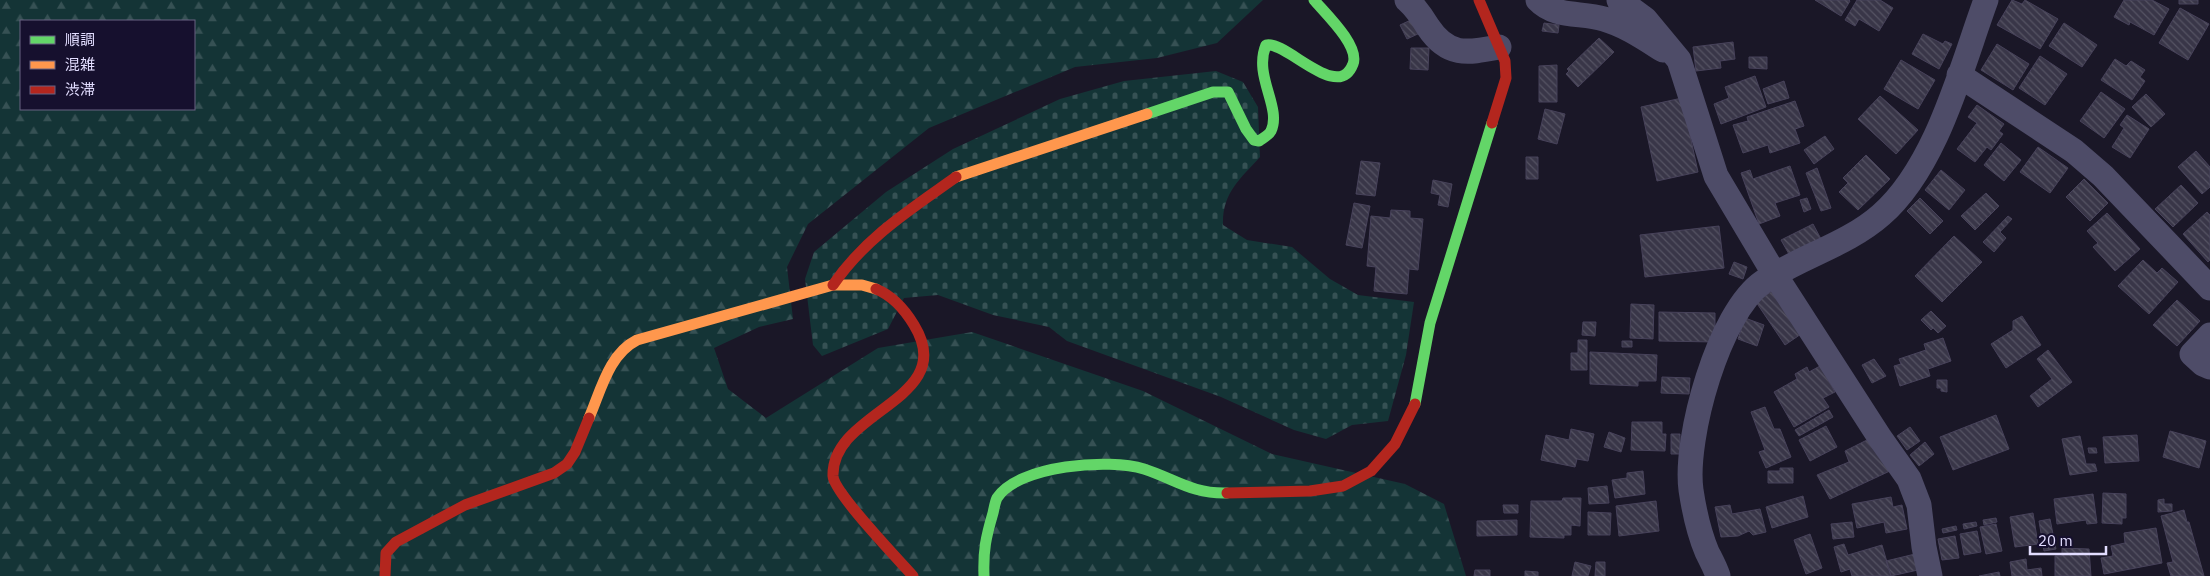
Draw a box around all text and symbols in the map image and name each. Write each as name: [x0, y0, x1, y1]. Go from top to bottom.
legend: [20, 20, 195, 110]
text: 順調: [65, 30, 95, 49]
text: 混雑: [65, 55, 95, 74]
text: 渋滞: [65, 80, 95, 99]
scale bar: [2030, 524, 2106, 556]
text: 20 m: [2038, 531, 2073, 550]

